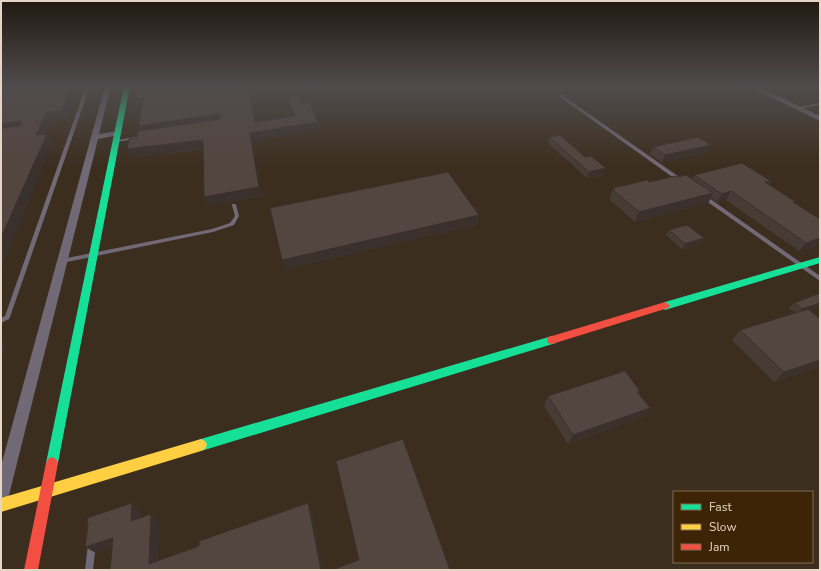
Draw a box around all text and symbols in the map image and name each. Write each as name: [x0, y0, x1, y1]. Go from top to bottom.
legend: [673, 491, 813, 563]
text: Fast: [709, 499, 732, 515]
text: Slow: [709, 519, 737, 535]
text: Jam: [708, 539, 730, 555]

